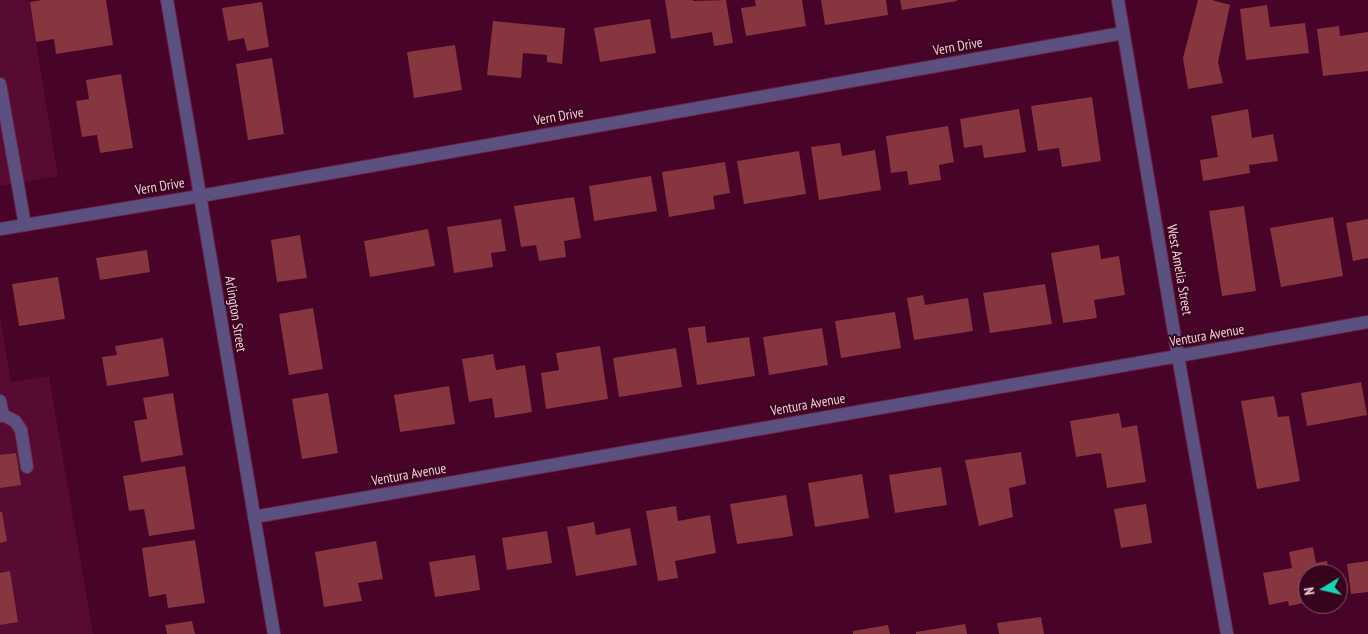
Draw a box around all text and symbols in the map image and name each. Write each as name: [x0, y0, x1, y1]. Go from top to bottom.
street label: Vern Drive: [932, 34, 984, 60]
street label: Vern Drive: [533, 104, 585, 130]
street label: Vern Drive: [134, 175, 186, 199]
street label: West Amelia Street: [1163, 223, 1195, 317]
street label: Arlington Street: [221, 275, 249, 353]
street label: Ventura Avenue: [1168, 321, 1246, 351]
street label: Ventura Avenue: [769, 390, 847, 420]
street label: Ventura Avenue: [370, 460, 448, 490]
north arrow: [1298, 564, 1348, 614]
text: N: [1300, 586, 1319, 596]

